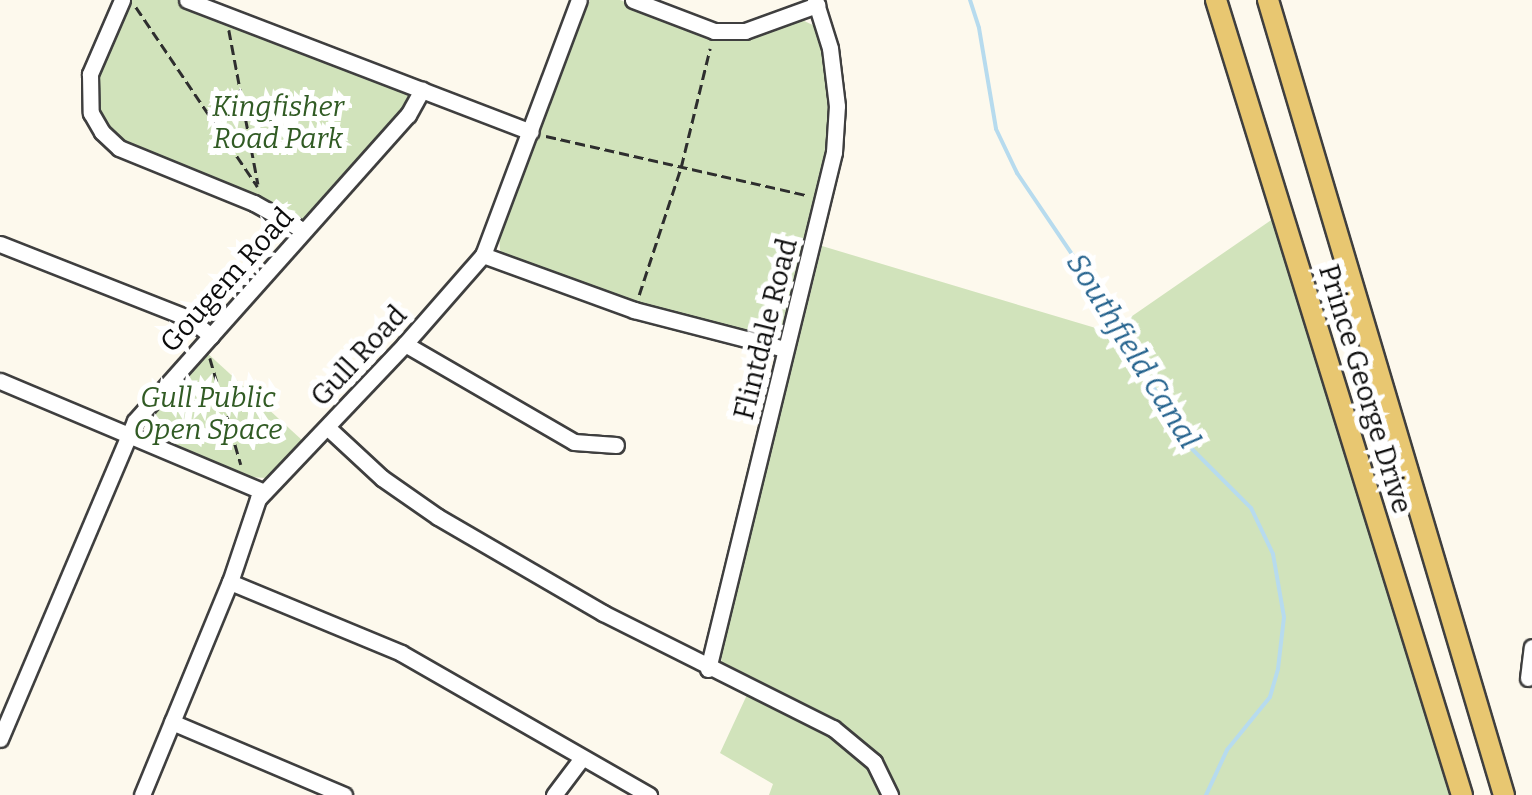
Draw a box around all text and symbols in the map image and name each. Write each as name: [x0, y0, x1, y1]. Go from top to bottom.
park label: Kingfisher Road Park: [212, 90, 344, 156]
street label: Gougem Road: [153, 201, 301, 359]
street label: Flintdale Road: [727, 235, 805, 423]
water label: Southfield Canal: [1059, 247, 1207, 455]
street label: Prince George Drive: [1311, 261, 1419, 517]
street label: Gull Road: [304, 299, 414, 413]
park label: Gull Public Open Space: [134, 381, 282, 447]

